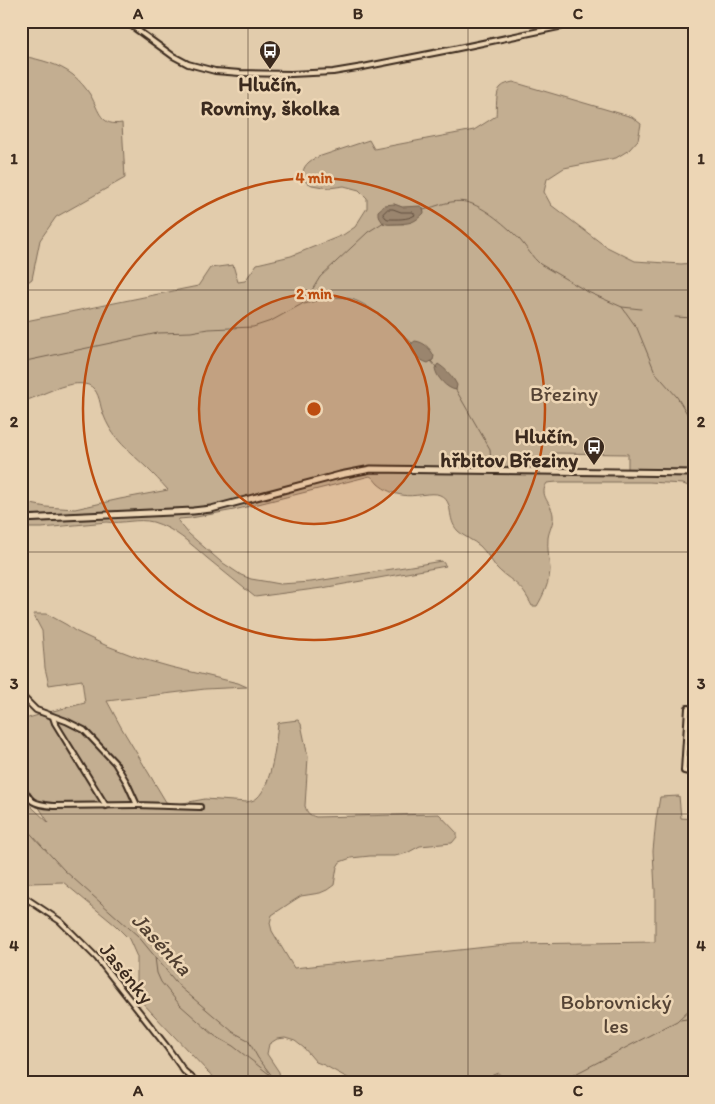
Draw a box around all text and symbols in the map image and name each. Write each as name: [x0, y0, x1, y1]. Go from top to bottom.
text: A: [132, 4, 144, 23]
text: B: [353, 4, 364, 23]
text: C: [573, 4, 584, 23]
bus stop icon: Hlučín, Rovniny, školka: [258, 39, 282, 70]
place label: Hlučín, Rovniny, školka: [201, 71, 340, 121]
text: 1: [10, 149, 18, 168]
text: 1: [697, 149, 705, 168]
text: 4 min: [296, 169, 333, 187]
text: 2 min: [296, 285, 333, 303]
park label: Březiny: [530, 381, 598, 406]
centre of rings: [305, 400, 323, 418]
text: 2: [10, 412, 19, 431]
text: 2: [697, 412, 706, 431]
place label: Hlučín, hřbitov Březiny: [440, 423, 578, 473]
bus stop icon: Hlučín, hřbitov Březiny: [582, 435, 606, 466]
text: 3: [10, 674, 19, 693]
text: 3: [697, 674, 706, 693]
water label: Jasénka: [126, 907, 199, 982]
text: 4: [9, 936, 19, 955]
text: 4: [696, 936, 706, 955]
street label: Jasénky: [95, 937, 159, 1009]
park label: Bobrovnický les: [560, 989, 672, 1038]
text: A: [132, 1081, 144, 1100]
text: B: [353, 1081, 364, 1100]
text: C: [573, 1081, 584, 1100]

